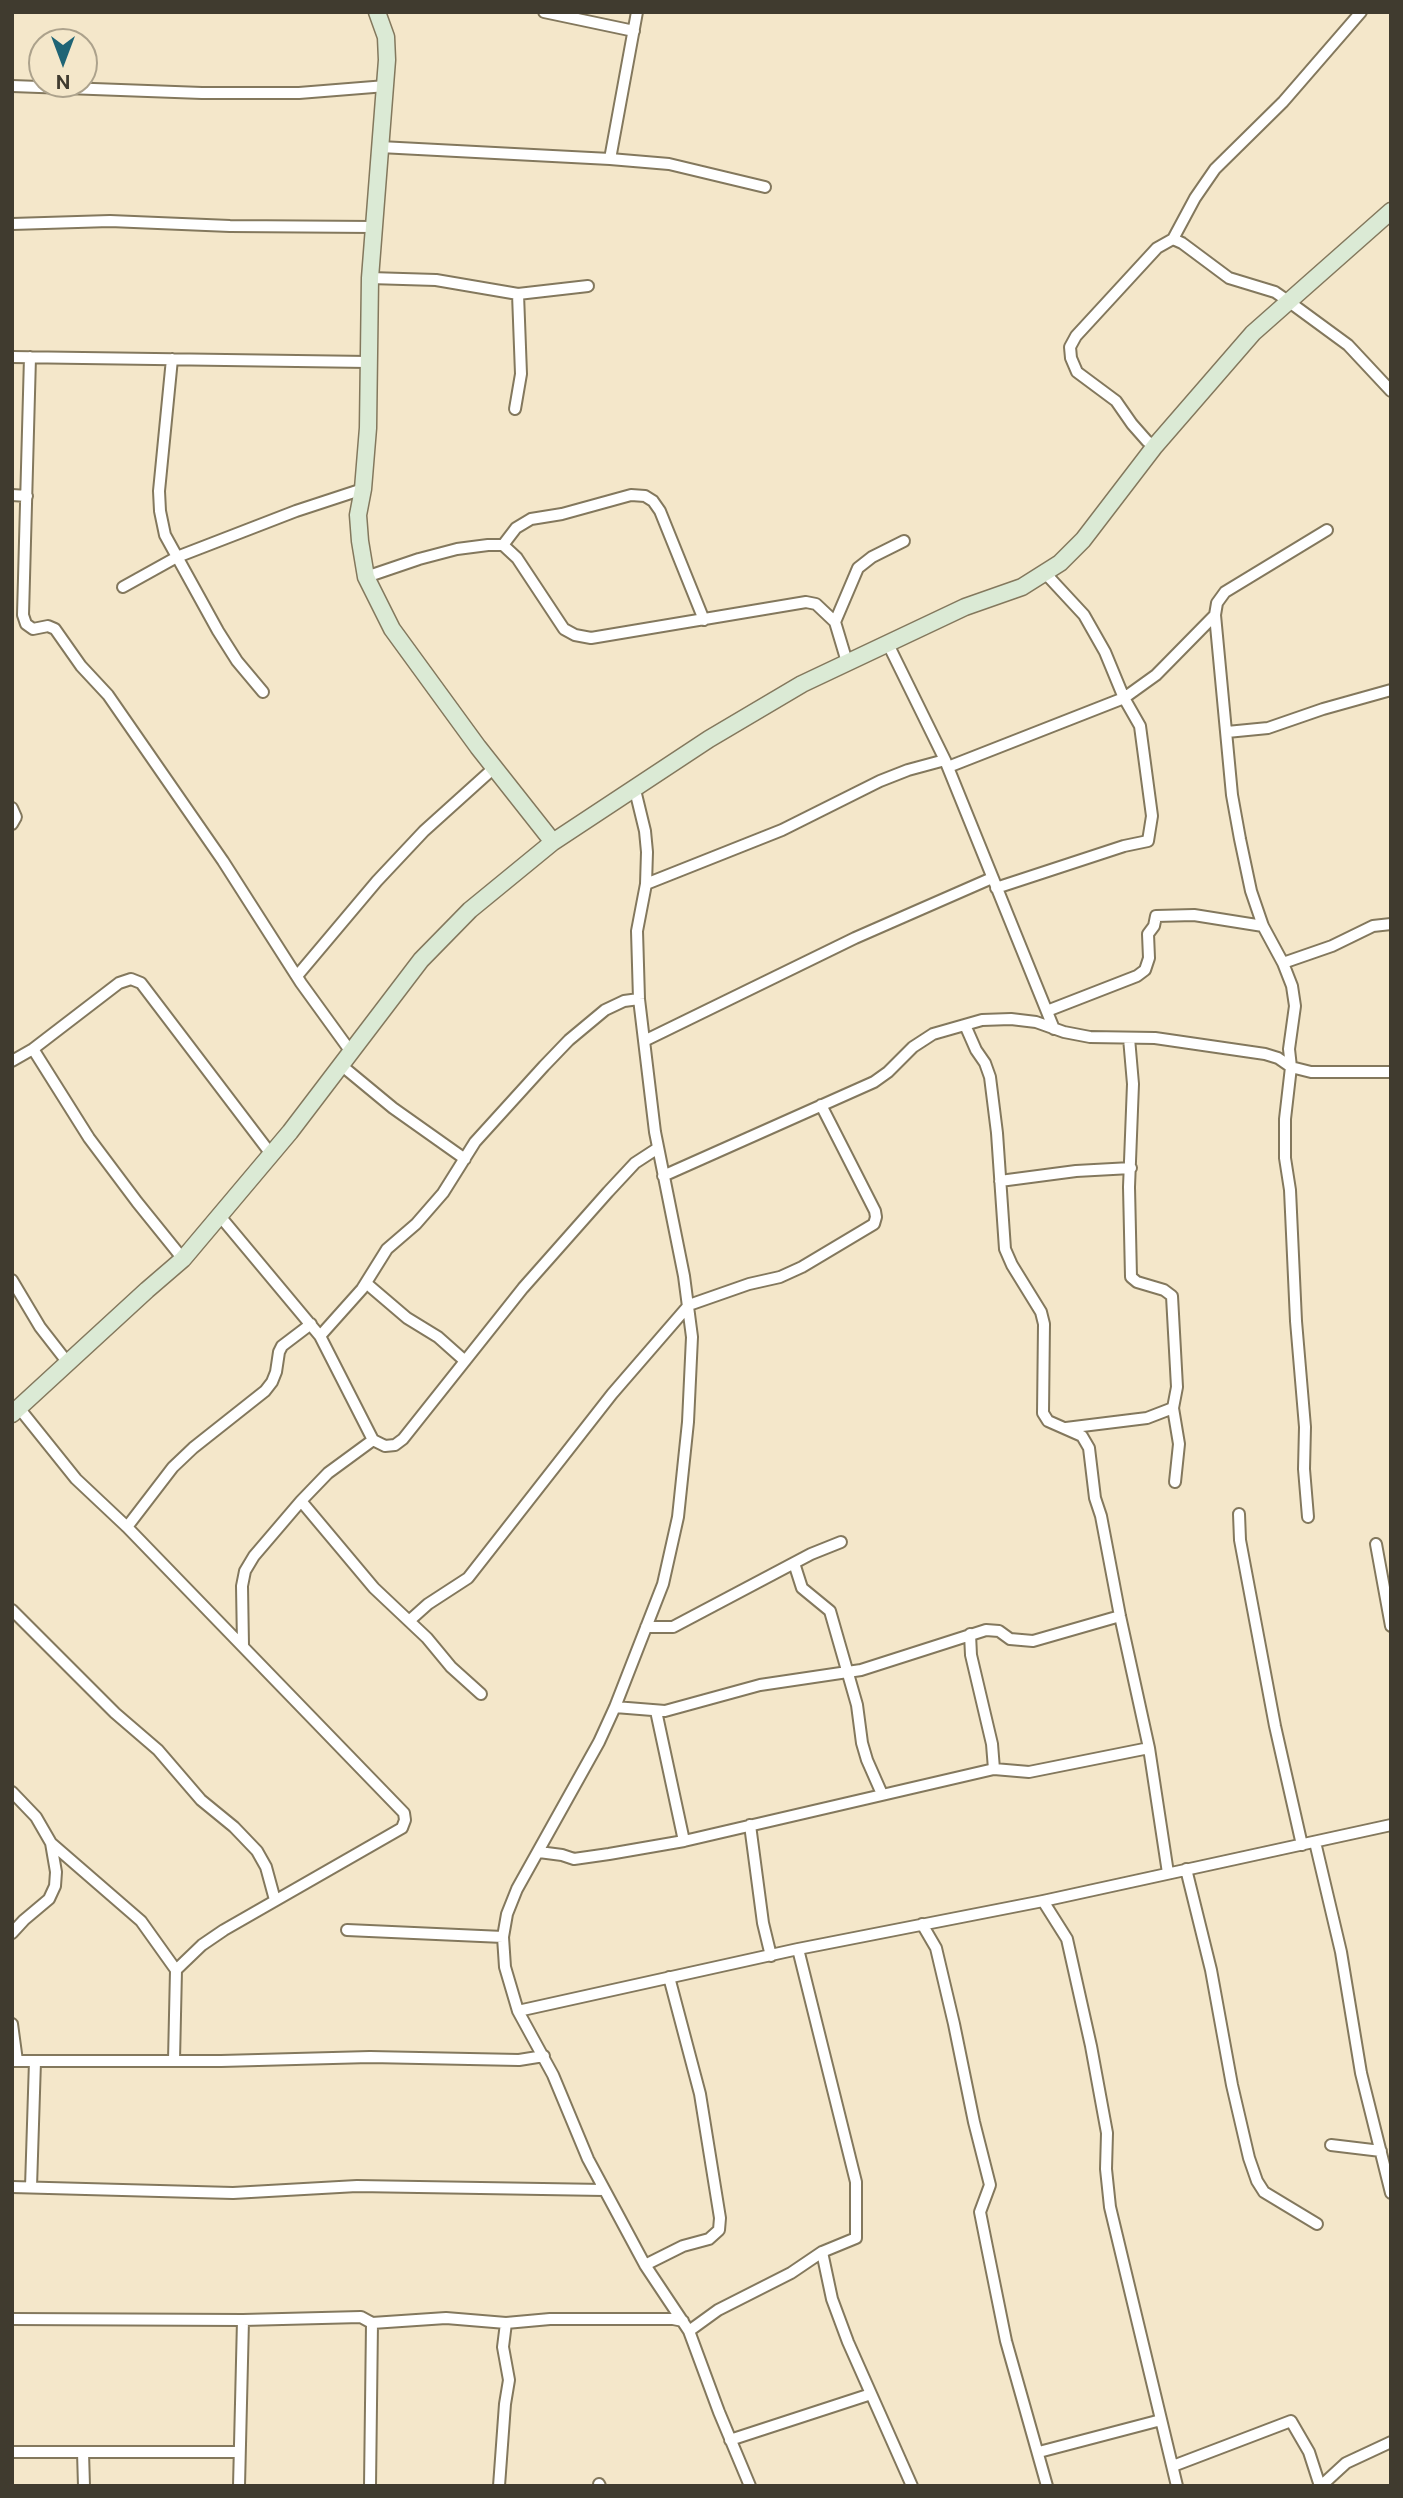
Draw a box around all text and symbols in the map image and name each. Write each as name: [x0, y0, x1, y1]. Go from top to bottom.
north arrow: [28, 28, 98, 98]
text: N: [56, 71, 70, 93]

